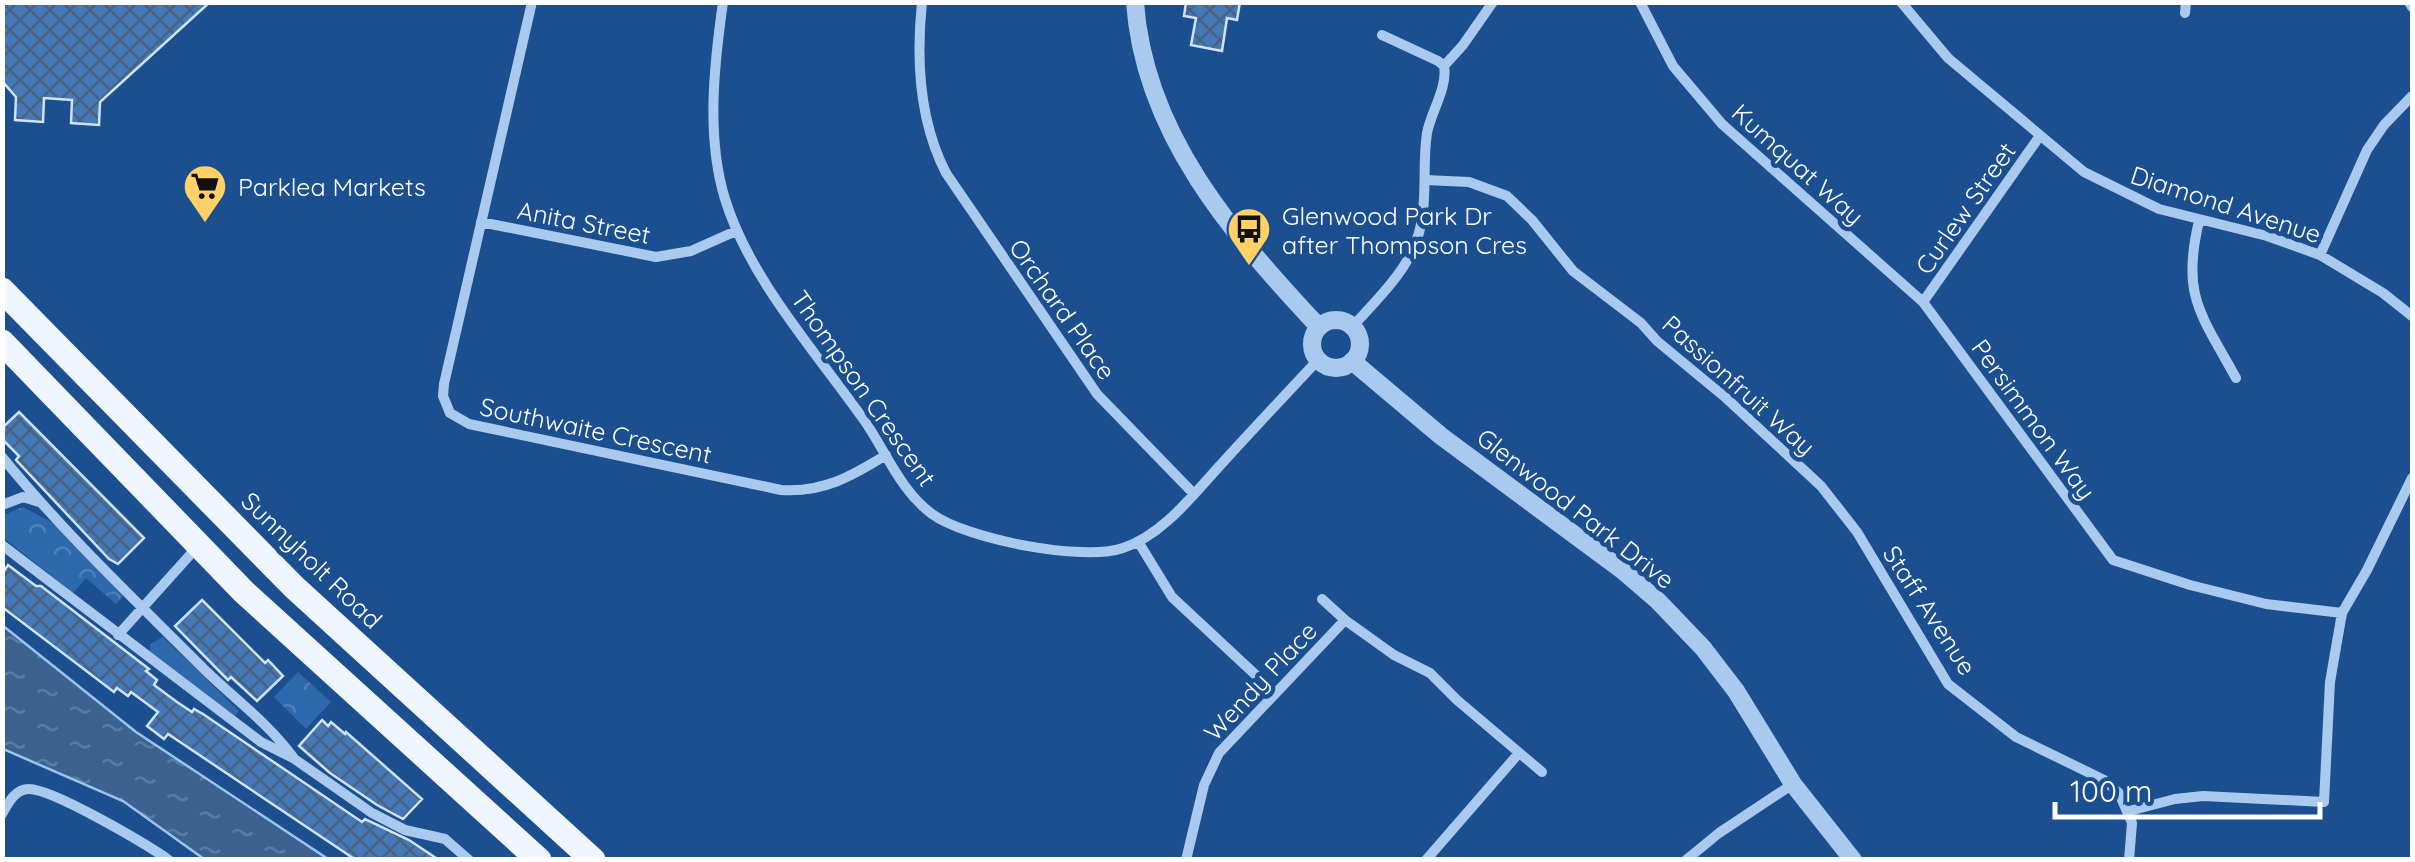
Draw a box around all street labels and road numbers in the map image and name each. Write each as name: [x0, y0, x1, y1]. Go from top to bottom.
street label: Kumquat Way: [1726, 97, 1870, 231]
street label: Curlew Street: [1908, 136, 2022, 280]
street label: Diamond Avenue: [2127, 159, 2325, 249]
street label: Anita Street: [515, 194, 653, 250]
street label: Orchard Place: [1003, 233, 1123, 385]
street label: Thompson Crescent: [785, 284, 943, 492]
street label: Passionfruit Way: [1656, 308, 1822, 462]
street label: Persimmon Way: [1965, 333, 2103, 505]
street label: Southwaite Crescent: [477, 390, 715, 470]
street label: Glenwood Park Drive: [1471, 421, 1681, 595]
street label: Sunnyholt Road: [235, 485, 389, 635]
street label: Staff Avenue: [1877, 539, 1983, 681]
street label: Wendy Place: [1197, 615, 1323, 747]

